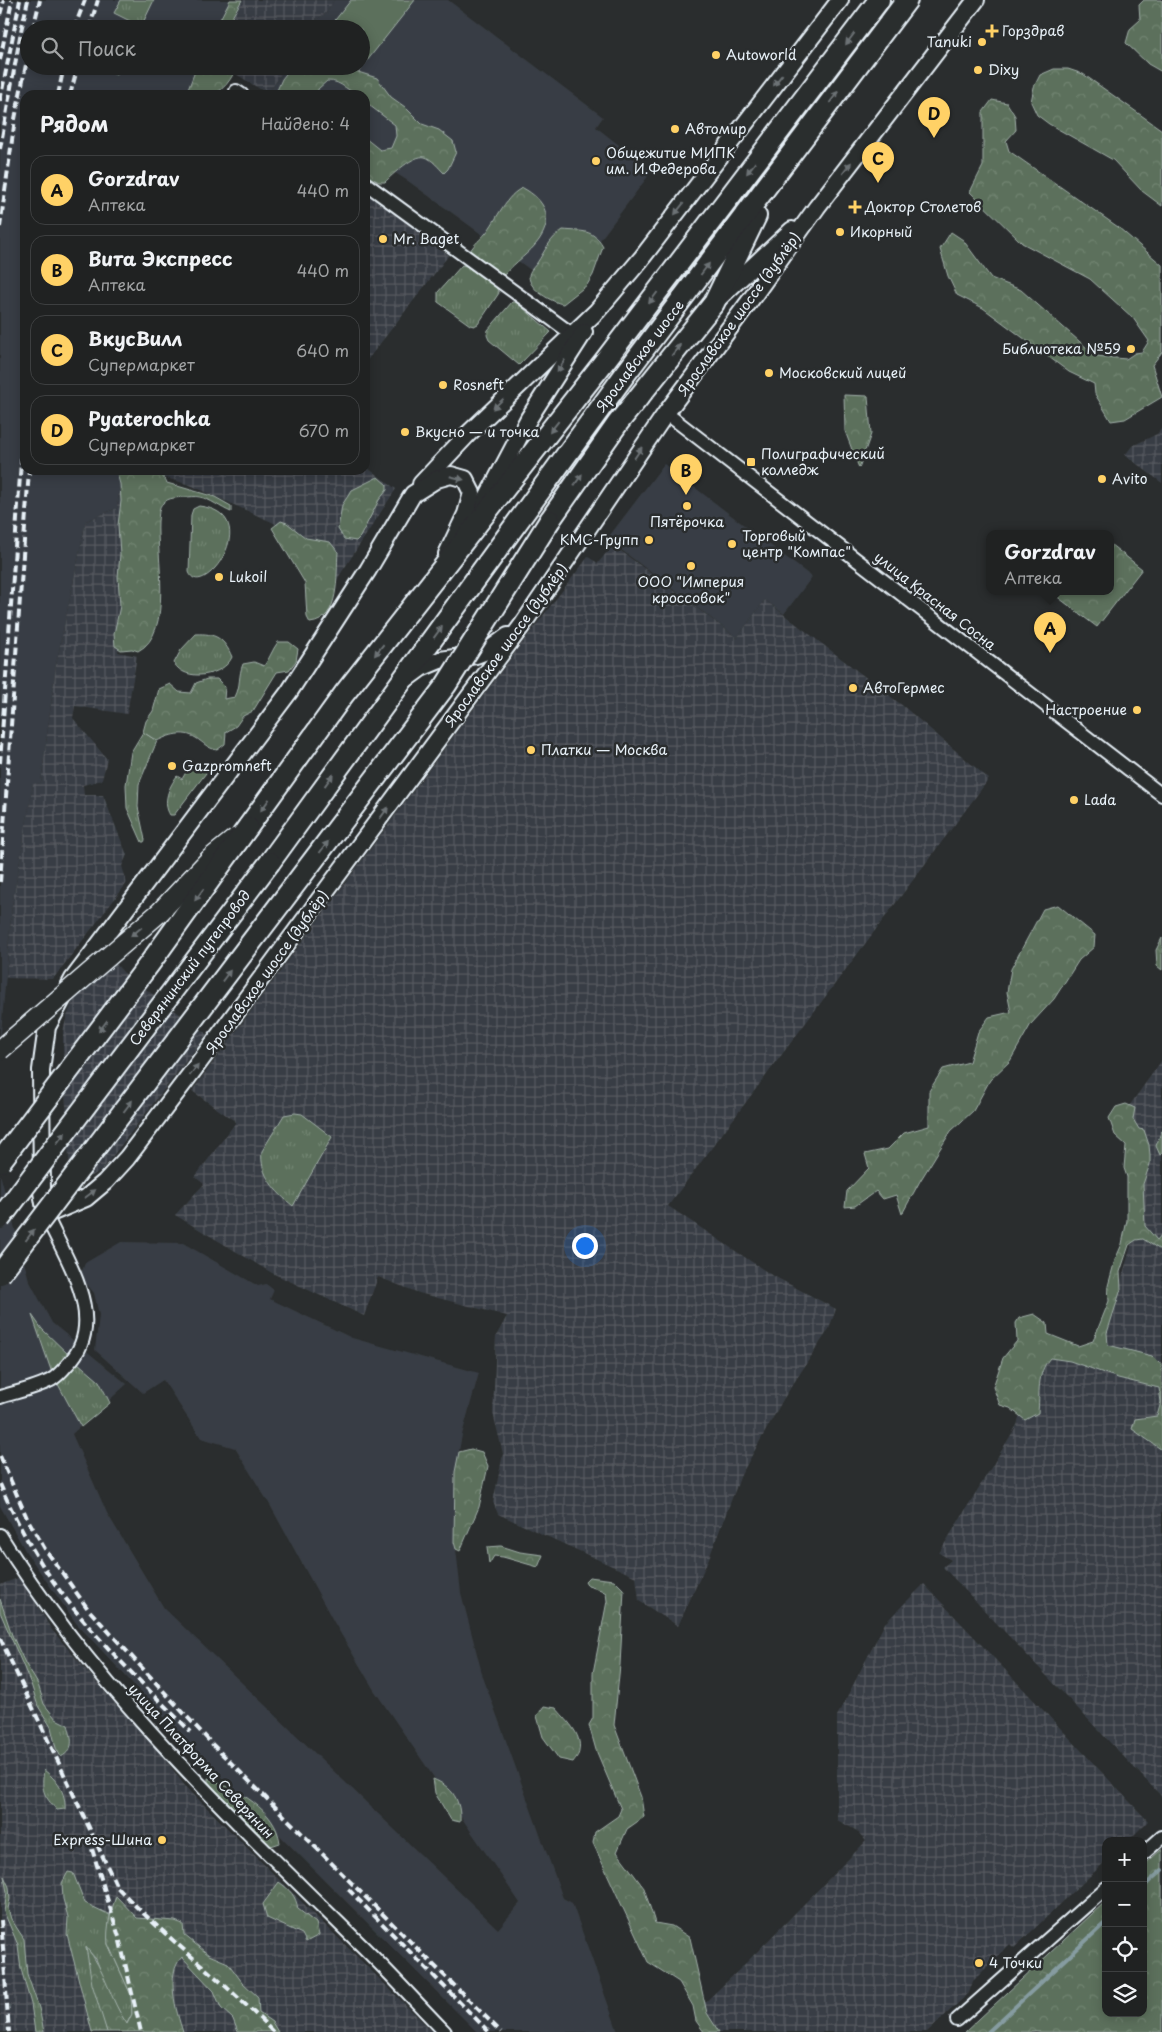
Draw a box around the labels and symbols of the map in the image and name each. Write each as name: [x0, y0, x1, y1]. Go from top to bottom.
place label: Горздрав: [1002, 20, 1064, 41]
marker: Горздрав: [986, 25, 998, 37]
place label: Tanuki: [927, 31, 972, 52]
one-way arrow: [844, 32, 855, 45]
marker: Tanuki: [976, 36, 988, 48]
place label: Autoworld: [726, 44, 797, 65]
marker: Autoworld: [710, 49, 722, 61]
place label: Dixy: [988, 59, 1019, 80]
marker: Dixy: [972, 64, 984, 76]
one-way arrow: [773, 73, 784, 86]
one-way arrow: [829, 91, 840, 104]
pin: D: [918, 97, 950, 138]
place label: Автомир: [685, 118, 746, 139]
marker: Автомир: [669, 123, 681, 135]
place label: Общежитие МИПК им. И.Федерова: [606, 142, 735, 179]
pin: C: [862, 142, 894, 183]
marker: Общежитие МИПК им. И.Федерова: [590, 155, 602, 167]
one-way arrow: [746, 161, 757, 174]
one-way arrow: [842, 161, 852, 175]
place label: Доктор Столетов: [864, 196, 981, 217]
marker: Доктор Столетов: [849, 201, 861, 213]
one-way arrow: [674, 202, 684, 216]
place label: Икорный: [850, 221, 913, 242]
marker: Икорный: [834, 226, 846, 238]
place label: Mr. Baget: [393, 228, 459, 249]
street label: Ярославское шоссе (дублёр): [671, 228, 805, 401]
marker: Mr. Baget: [377, 233, 389, 245]
one-way arrow: [700, 262, 710, 276]
one-way arrow: [648, 291, 658, 305]
street label: Ярославское шоссе: [590, 295, 689, 417]
place label: Библиотека №59: [1002, 338, 1121, 359]
marker: Библиотека №59: [1125, 343, 1137, 355]
one-way arrow: [671, 344, 682, 357]
one-way arrow: [557, 360, 566, 373]
place label: Московский лицей: [779, 362, 907, 383]
marker: Московский лицей: [763, 367, 775, 379]
place label: Rosneft: [453, 374, 504, 395]
marker: Rosneft: [437, 379, 449, 391]
one-way arrow: [493, 398, 505, 410]
one-way arrow: [549, 420, 559, 433]
place label: Вкусно — и точка: [415, 421, 539, 442]
marker: Вкусно — и точка: [399, 426, 411, 438]
place label: Полиграфический колледж: [761, 443, 885, 480]
one-way arrow: [634, 447, 643, 460]
pin: B: [670, 454, 702, 495]
marker: Полиграфический колледж: [745, 456, 757, 468]
place label: Avito: [1112, 468, 1148, 489]
one-way arrow: [573, 473, 583, 487]
marker: Avito: [1096, 473, 1108, 485]
one-way arrow: [449, 474, 464, 482]
marker: Пятёрочка: [681, 500, 693, 512]
place label: Пятёрочка: [650, 511, 724, 532]
place label: Торговый центр "Компас": [742, 525, 851, 562]
place label: КМС-Групп: [560, 529, 639, 550]
marker: КМС-Групп: [643, 534, 655, 546]
marker: Торговый центр "Компас": [726, 538, 738, 550]
street label: улица Красная Сосна: [870, 546, 1001, 655]
street label: Ярославское шоссе (дублёр): [438, 559, 572, 732]
marker: ООО "Империя кроссовок": [685, 560, 697, 572]
place label: Lukoil: [229, 566, 267, 587]
marker: Lukoil: [213, 571, 225, 583]
place label: ООО "Империя кроссовок": [638, 571, 744, 608]
pin: A: [1034, 612, 1066, 653]
one-way arrow: [433, 625, 443, 639]
one-way arrow: [374, 643, 384, 657]
place label: АвтоГермес: [863, 677, 945, 698]
marker: АвтоГермес: [847, 682, 859, 694]
place label: Настроение: [1045, 699, 1127, 720]
marker: Настроение: [1131, 704, 1143, 716]
place label: Платки — Москва: [541, 739, 667, 760]
marker: Платки — Москва: [525, 744, 537, 756]
place label: Gazpromneft: [182, 755, 272, 776]
marker: Gazpromneft: [166, 760, 178, 772]
one-way arrow: [324, 774, 335, 787]
place label: Lada: [1084, 789, 1116, 810]
marker: Lada: [1068, 794, 1080, 806]
one-way arrow: [260, 798, 270, 812]
one-way arrow: [379, 806, 389, 820]
one-way arrow: [319, 840, 329, 853]
street label: Северянинский путепровод: [124, 885, 255, 1050]
street label: Ярославское шоссе (дублёр): [199, 886, 333, 1059]
one-way arrow: [194, 888, 204, 902]
one-way arrow: [130, 927, 143, 938]
one-way arrow: [221, 970, 232, 983]
one-way arrow: [97, 1019, 108, 1032]
one-way arrow: [189, 1063, 199, 1077]
one-way arrow: [123, 1100, 134, 1113]
one-way arrow: [56, 1131, 66, 1145]
one-way arrow: [83, 1189, 97, 1199]
one-way arrow: [24, 1229, 35, 1242]
your location: [572, 1233, 598, 1259]
street label: улица Платформа Северянин: [124, 1678, 279, 1843]
place label: Express-Шина: [53, 1829, 152, 1850]
marker: Express-Шина: [156, 1834, 168, 1846]
place label: 4 Точки: [989, 1952, 1042, 1973]
marker: 4 Точки: [973, 1957, 985, 1969]

